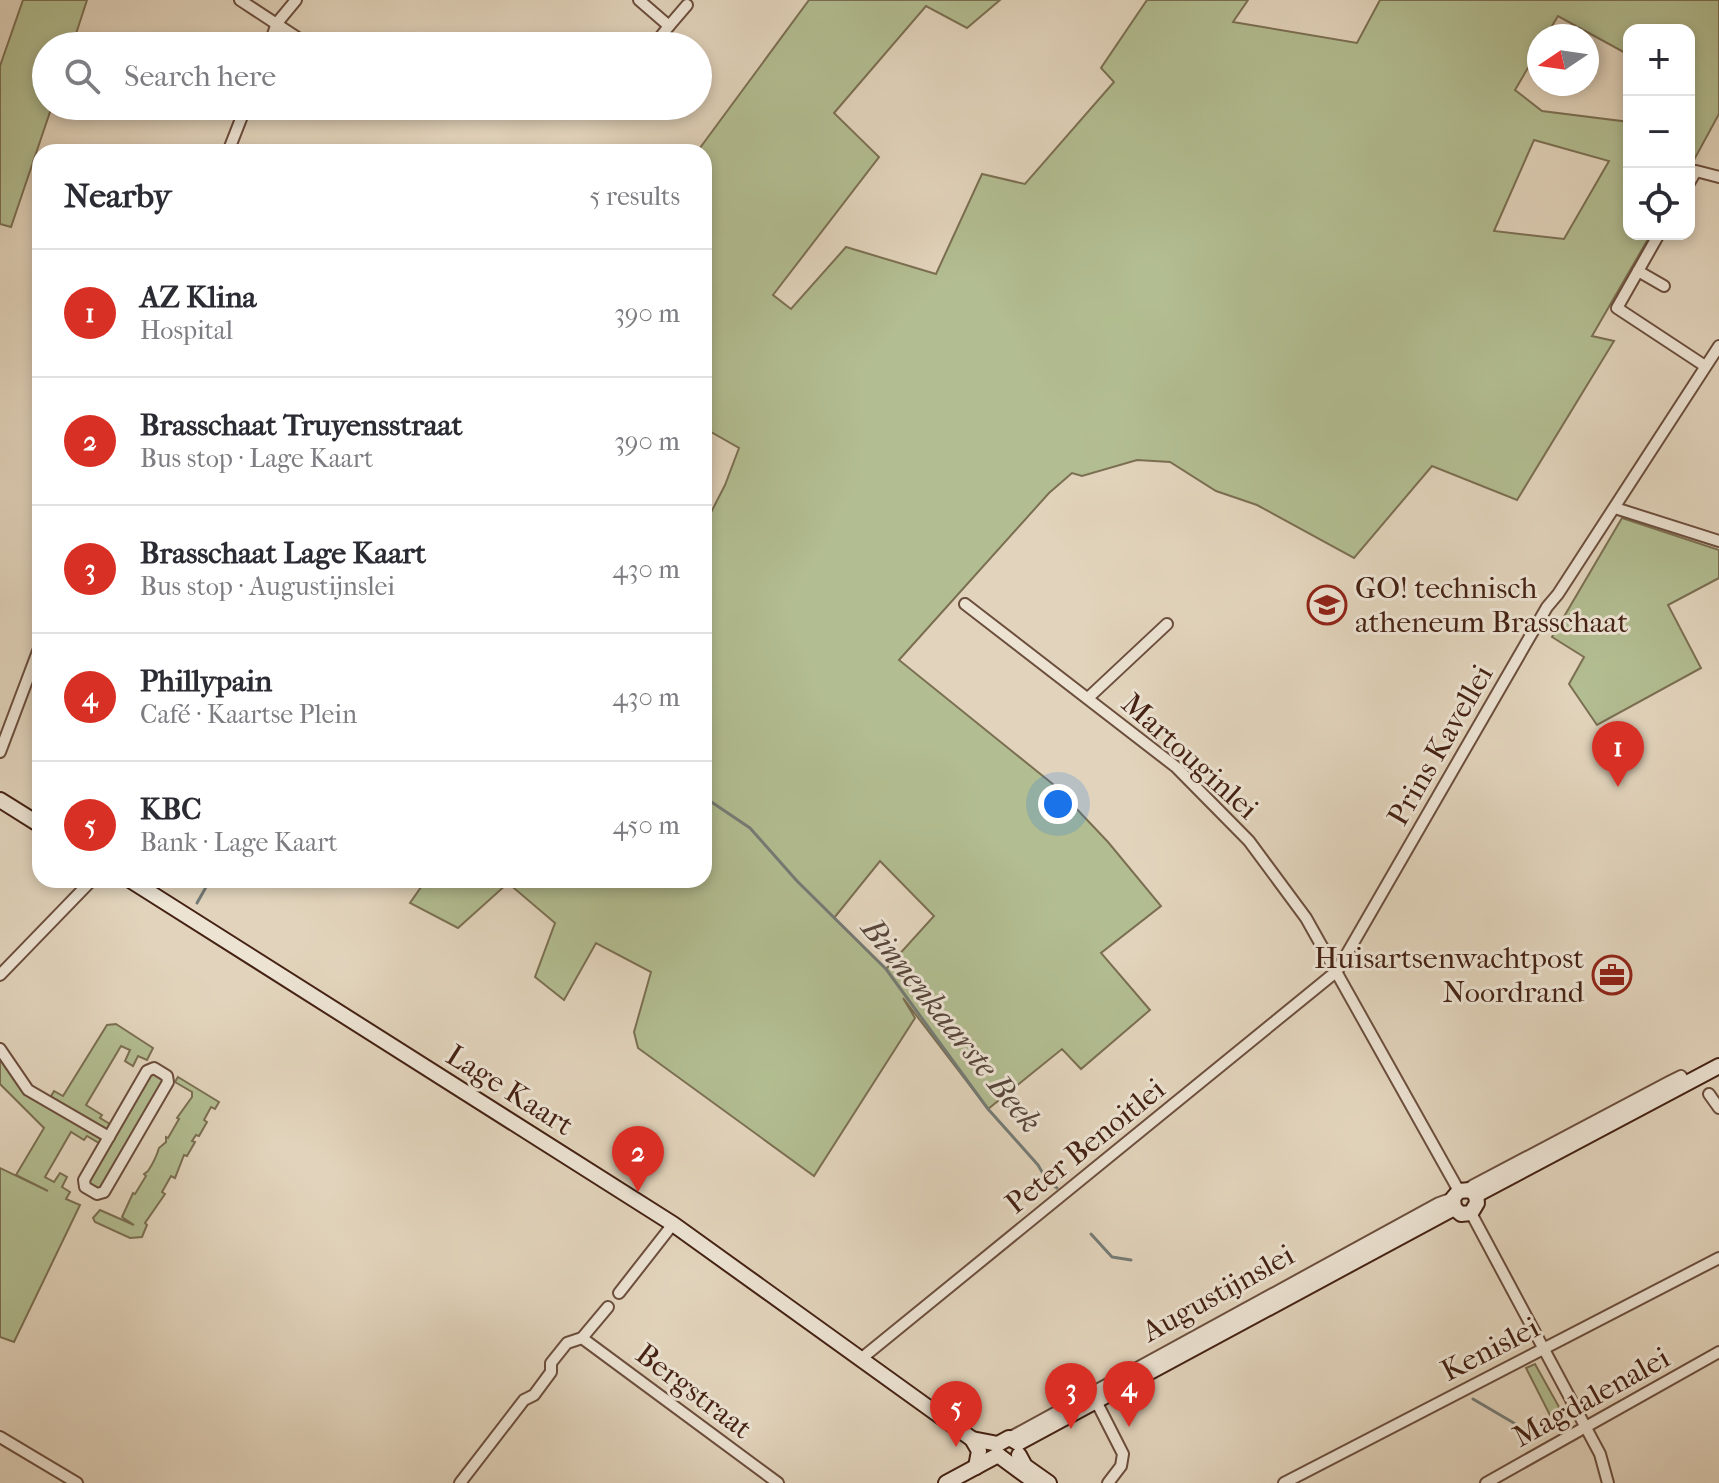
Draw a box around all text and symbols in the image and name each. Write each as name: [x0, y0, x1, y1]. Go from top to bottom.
north arrow: [1527, 24, 1599, 96]
map controls: [1623, 24, 1695, 240]
button: +: [1623, 24, 1695, 96]
search box: [32, 32, 712, 120]
icon: search: [60, 54, 104, 98]
text: Search here: [124, 59, 276, 94]
button: −: [1623, 96, 1695, 168]
button: locate: [1623, 168, 1695, 240]
text: Nearby: [64, 176, 171, 216]
text: 5 results: [589, 181, 680, 212]
text: AZ Klina: [140, 280, 256, 315]
text: 1: [85, 298, 95, 329]
text: 390 m: [614, 298, 680, 329]
text: Hospital: [140, 315, 233, 346]
text: Brasschaat Truyensstraat: [140, 408, 462, 443]
text: 2: [83, 426, 97, 457]
text: 390 m: [614, 426, 680, 457]
text: Bus stop · Lage Kaart: [140, 443, 373, 474]
text: Brasschaat Lage Kaart: [140, 536, 426, 571]
text: 3: [85, 554, 95, 585]
text: 430 m: [612, 554, 680, 585]
text: Bus stop · Augustijnslei: [140, 571, 395, 602]
place label: GO! technisch atheneum Brasschaat: [1355, 571, 1628, 640]
school or university icon: GO! technisch atheneum Brasschaat: [1306, 584, 1348, 626]
street label: Prins Kavellei: [1380, 659, 1500, 832]
text: Phillypain: [140, 664, 272, 699]
text: 4: [82, 682, 98, 713]
text: 430 m: [612, 682, 680, 713]
street label: Martouginlei: [1114, 686, 1265, 827]
text: Café · Kaartse Plein: [140, 699, 357, 730]
pin: 1: [1592, 721, 1644, 787]
your location: [1038, 784, 1078, 824]
text: KBC: [140, 792, 202, 827]
text: 5: [84, 810, 96, 841]
text: 450 m: [613, 810, 680, 841]
text: Bank · Lage Kaart: [140, 827, 338, 858]
water label: Binnenkaarste Beek: [853, 909, 1049, 1140]
place label: Huisartsenwachtpost Noordrand: [1314, 941, 1585, 1010]
office icon: Huisartsenwachtpost Noordrand: [1591, 954, 1633, 996]
street label: Lage Kaart: [440, 1038, 580, 1143]
street label: Peter Benoitlei: [999, 1071, 1172, 1221]
pin: 2: [612, 1126, 664, 1192]
street label: Augustijnslei: [1135, 1237, 1300, 1350]
street label: Kenislei: [1435, 1310, 1545, 1389]
street label: Bergstraat: [629, 1336, 759, 1446]
street label: Magdalenalei: [1507, 1340, 1676, 1455]
pin: 4: [1103, 1361, 1155, 1427]
pin: 3: [1045, 1363, 1097, 1429]
pin: 5: [930, 1381, 982, 1447]

